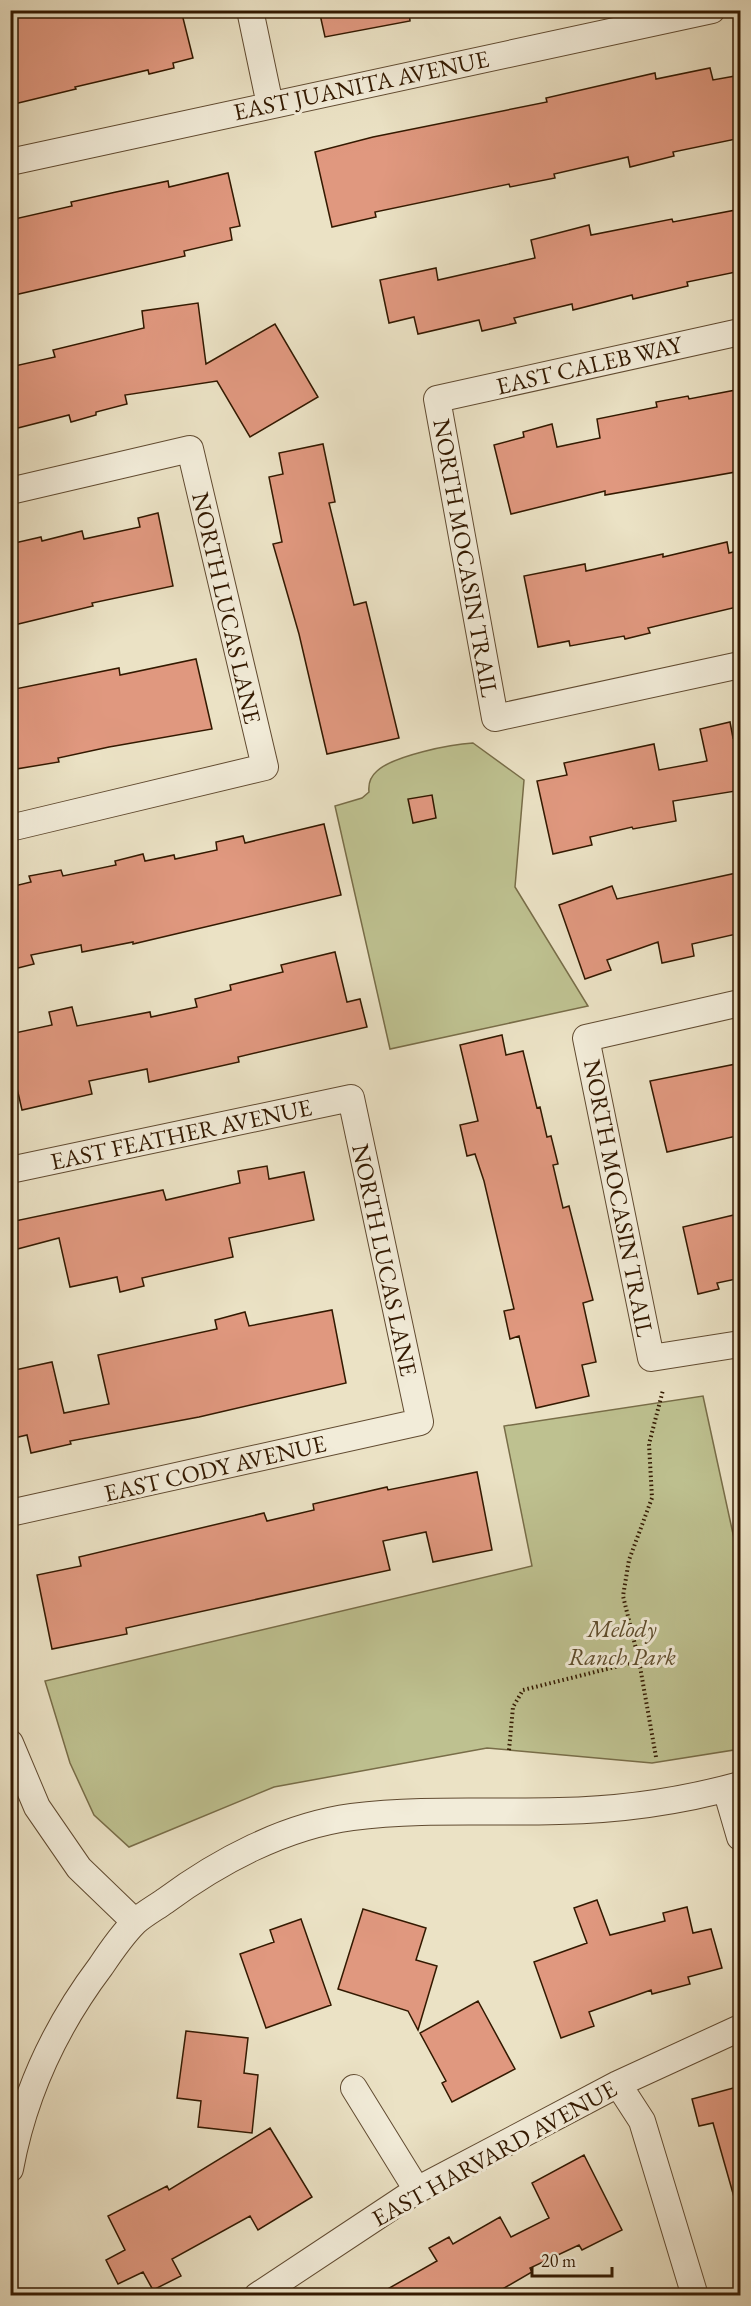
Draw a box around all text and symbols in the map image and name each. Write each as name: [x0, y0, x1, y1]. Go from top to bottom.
street label: EAST JUANITA AVENUE: [230, 43, 492, 127]
street label: EAST CALEB WAY: [493, 328, 686, 401]
street label: NORTH MOCASIN TRAIL: [426, 416, 506, 700]
street label: NORTH LUCAS LANE: [185, 489, 269, 727]
street label: NORTH MOCASIN TRAIL: [577, 1057, 661, 1339]
street label: EAST FEATHER AVENUE: [47, 1091, 315, 1177]
street label: NORTH LUCAS LANE: [345, 1141, 425, 1379]
street label: EAST CODY AVENUE: [101, 1427, 329, 1509]
park label: Melody Ranch Park: [568, 1613, 676, 1672]
street label: EAST HARVARD AVENUE: [366, 2073, 622, 2233]
scale bar: [532, 2240, 612, 2278]
text: 20 m: [541, 2249, 576, 2272]

